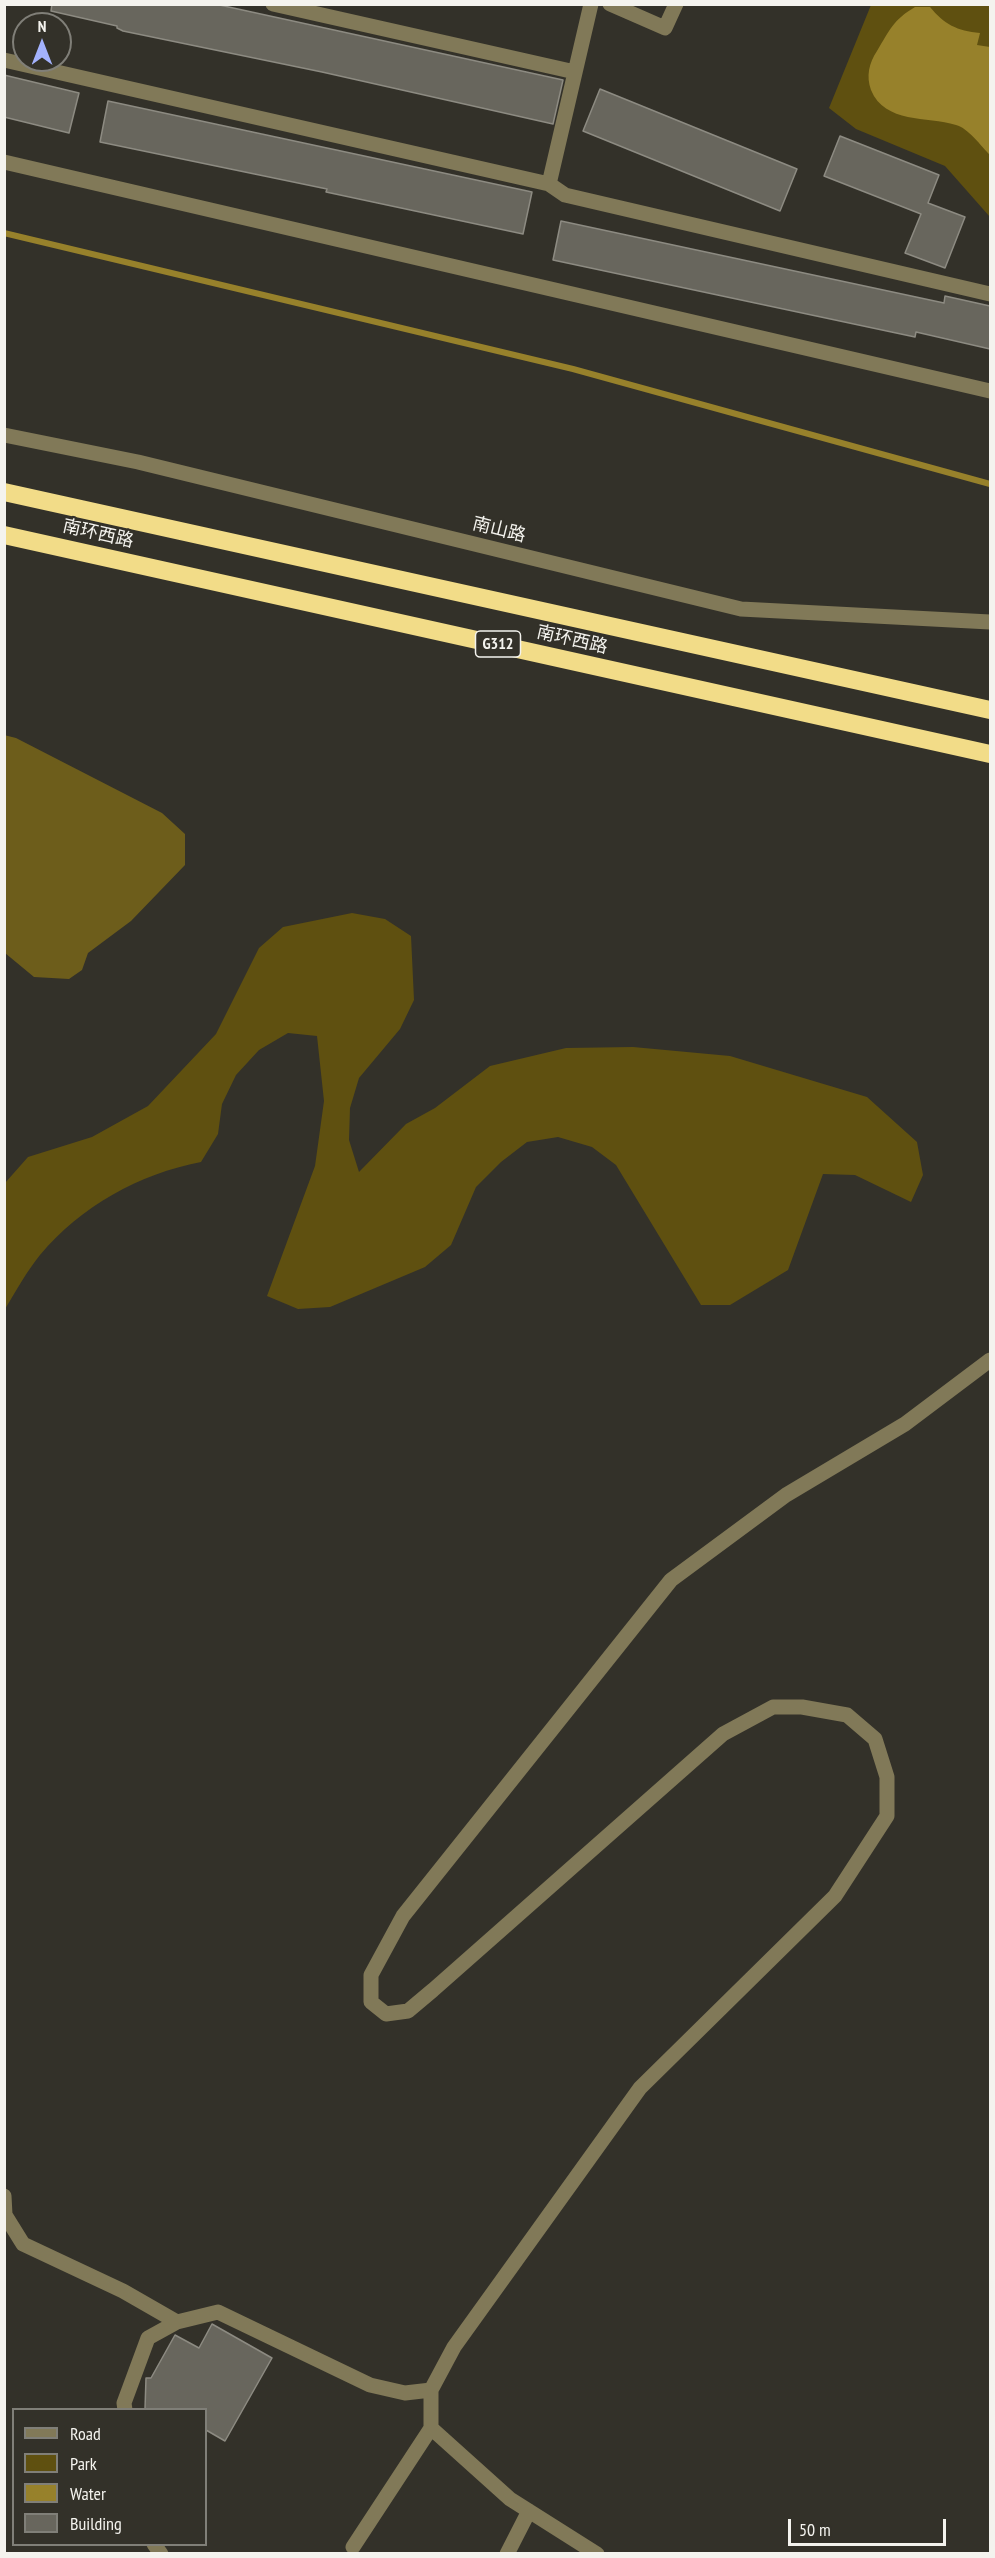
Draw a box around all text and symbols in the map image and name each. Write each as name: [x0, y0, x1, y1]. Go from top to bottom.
north arrow: [12, 12, 72, 72]
text: N: [38, 16, 46, 36]
street label: 南山路: [470, 513, 528, 547]
street label: 南环西路: [60, 515, 136, 553]
street label: 南环西路: [534, 621, 610, 659]
road number: G312: [476, 631, 520, 657]
legend: [12, 2408, 207, 2546]
text: Road: [70, 2422, 101, 2445]
text: Park: [70, 2452, 97, 2475]
text: Water: [70, 2482, 106, 2505]
scale bar: [791, 2507, 948, 2545]
text: Building: [70, 2512, 122, 2535]
text: 50 m: [799, 2518, 831, 2541]

